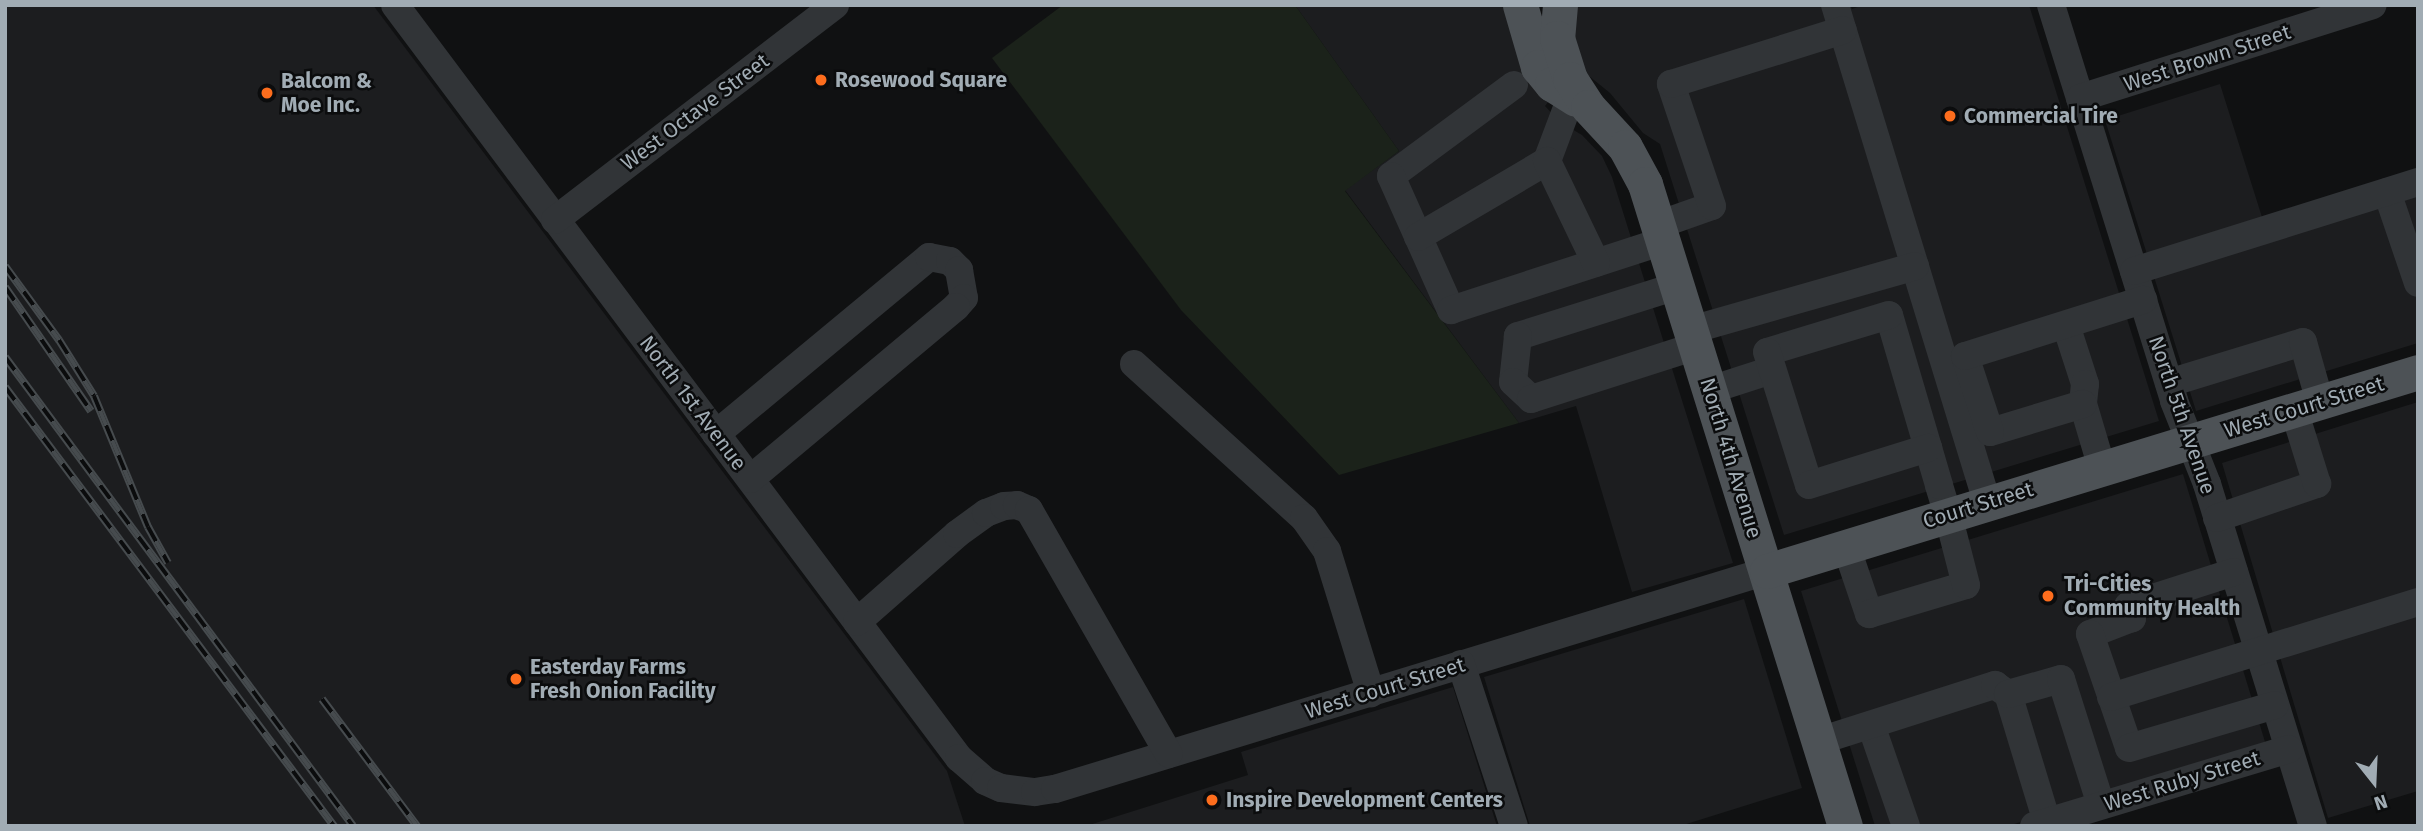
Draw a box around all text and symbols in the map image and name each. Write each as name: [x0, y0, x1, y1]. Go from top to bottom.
street label: West Brown Street: [2120, 19, 2294, 97]
street label: West Octave Street: [616, 48, 774, 176]
place label: Rosewood Square: [835, 67, 1007, 93]
place label: Balcom & Moe Inc.: [281, 68, 372, 118]
marker: Rosewood Square: [813, 72, 829, 88]
marker: Balcom & Moe Inc.: [259, 85, 275, 101]
place label: Commercial Tire: [1964, 103, 2118, 129]
marker: Commercial Tire: [1942, 108, 1958, 124]
street label: North 1st Avenue: [634, 331, 752, 475]
street label: North 5th Avenue: [2143, 333, 2221, 497]
street label: West Court Street: [2221, 371, 2387, 443]
street label: North 4th Avenue: [1695, 375, 1767, 541]
street label: Court Street: [1920, 476, 2036, 534]
place label: Tri-Cities Community Health: [2064, 571, 2240, 621]
marker: Tri-Cities Community Health: [2038, 586, 2058, 606]
street label: West Court Street: [1302, 652, 1468, 724]
place label: Easterday Farms Fresh Onion Facility: [530, 654, 716, 704]
marker: Easterday Farms Fresh Onion Facility: [508, 671, 524, 687]
street label: West Ruby Street: [2101, 745, 2263, 817]
north arrow: [2339, 747, 2409, 817]
place label: Inspire Development Centers: [1226, 787, 1503, 813]
text: N: [2371, 790, 2390, 815]
marker: Inspire Development Centers: [1204, 792, 1220, 808]

